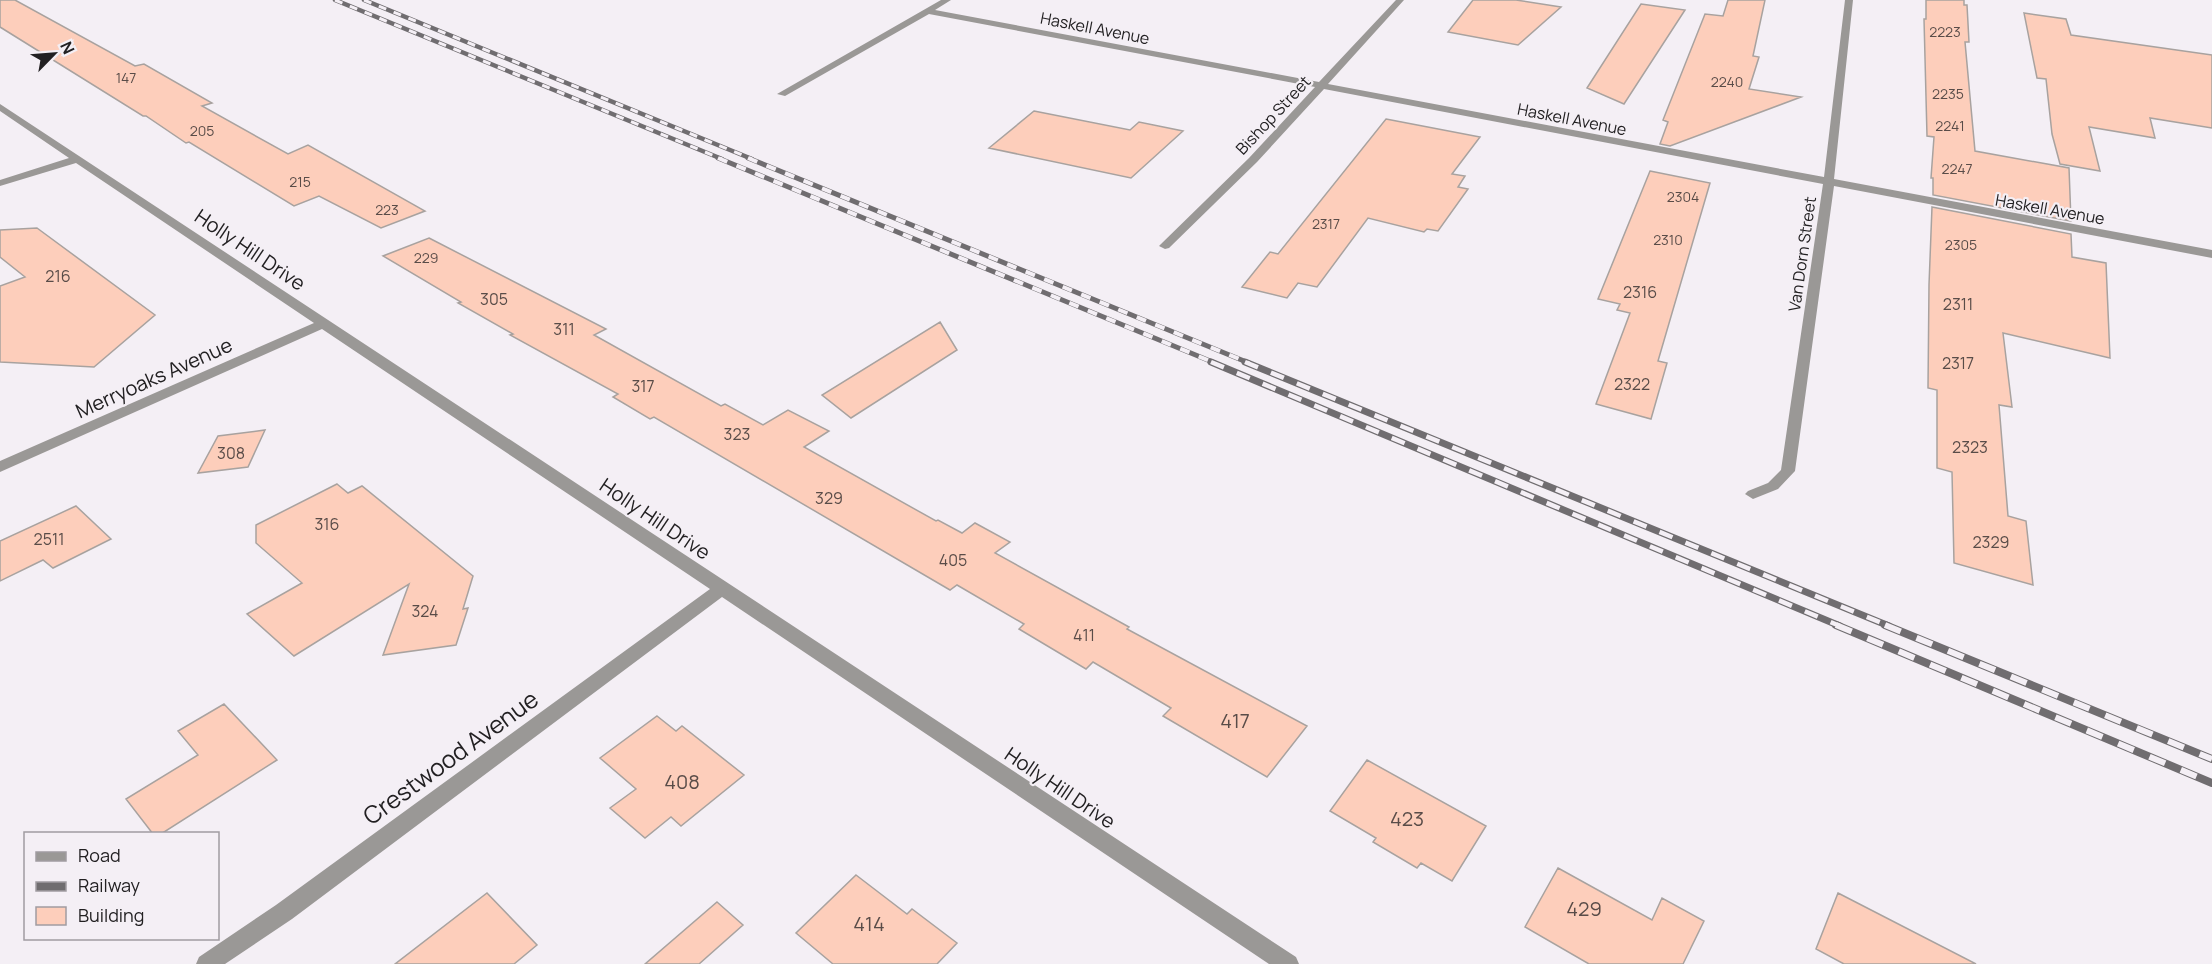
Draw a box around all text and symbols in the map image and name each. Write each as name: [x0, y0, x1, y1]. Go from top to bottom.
street label: Haskell Avenue: [1039, 7, 1151, 49]
house number: 2223: [1929, 22, 1961, 41]
north arrow: [24, 24, 84, 84]
text: N: [55, 38, 80, 58]
house number: 147: [116, 68, 136, 87]
street label: Bishop Street: [1231, 71, 1315, 159]
house number: 2240: [1711, 72, 1743, 91]
house number: 2235: [1932, 84, 1964, 103]
street label: Haskell Avenue: [1516, 98, 1628, 140]
house number: 2241: [1935, 116, 1965, 135]
house number: 205: [190, 121, 214, 140]
house number: 2247: [1942, 159, 1972, 178]
house number: 215: [289, 172, 311, 191]
house number: 2304: [1667, 187, 1699, 206]
street label: Haskell Avenue: [1994, 189, 2106, 229]
street label: Van Dorn Street: [1783, 195, 1821, 313]
house number: 223: [375, 200, 399, 219]
street label: Holly Hill Drive: [190, 203, 311, 297]
house number: 2317: [1312, 214, 1340, 233]
house number: 2310: [1653, 230, 1683, 249]
house number: 2305: [1945, 235, 1977, 254]
house number: 229: [414, 248, 438, 267]
house number: 216: [45, 265, 71, 287]
house number: 2316: [1623, 281, 1657, 303]
house number: 305: [480, 288, 508, 310]
house number: 2311: [1943, 293, 1973, 315]
house number: 311: [553, 318, 575, 340]
street label: Merryoaks Avenue: [71, 331, 236, 424]
house number: 2317: [1942, 352, 1974, 374]
house number: 2322: [1614, 373, 1650, 395]
house number: 317: [631, 375, 655, 397]
house number: 323: [724, 423, 750, 445]
house number: 2323: [1952, 436, 1988, 458]
house number: 308: [217, 442, 245, 464]
street label: Holly Hill Drive: [595, 472, 716, 566]
house number: 329: [815, 487, 843, 509]
house number: 316: [314, 513, 340, 535]
house number: 2511: [34, 528, 64, 550]
house number: 2329: [1972, 531, 2010, 553]
house number: 405: [939, 549, 967, 571]
house number: 324: [411, 600, 439, 622]
house number: 411: [1073, 624, 1095, 646]
street label: Crestwood Avenue: [356, 682, 544, 832]
house number: 417: [1220, 707, 1250, 734]
street label: Holly Hill Drive: [1000, 741, 1121, 835]
house number: 408: [664, 768, 700, 795]
house number: 423: [1390, 805, 1424, 832]
legend: [24, 832, 219, 940]
text: Road: [78, 843, 121, 867]
text: Railway: [78, 873, 140, 897]
house number: 429: [1566, 895, 1602, 922]
text: Building: [78, 903, 144, 927]
house number: 414: [853, 910, 885, 937]

